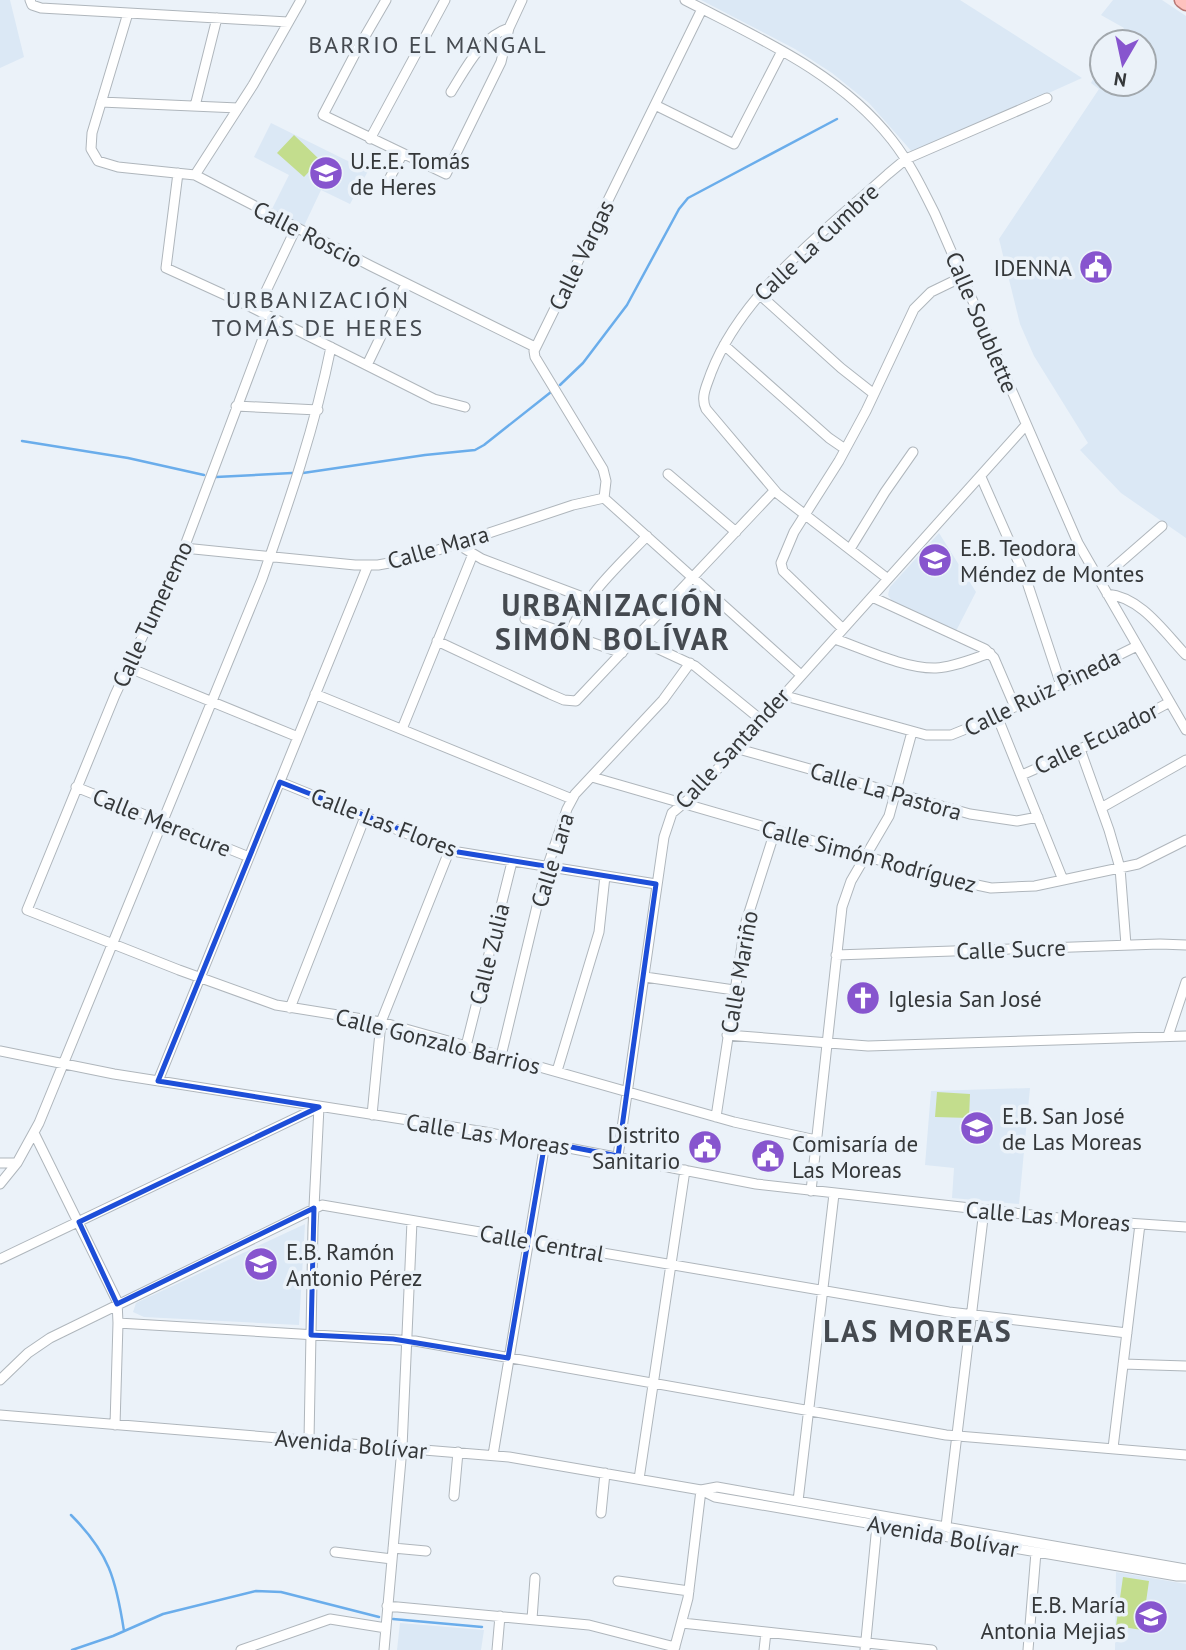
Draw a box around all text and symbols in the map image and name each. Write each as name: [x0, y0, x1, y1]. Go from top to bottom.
north arrow: [1088, 28, 1158, 98]
district label: BARRIO EL MANGAL: [308, 29, 548, 60]
text: N: [1112, 67, 1128, 93]
place label: U.E.E. Tomás de Heres: [350, 146, 470, 201]
school or university icon: U.E.E. Tomás de Heres: [307, 154, 345, 192]
street label: Calle La Cumbre: [748, 177, 884, 307]
street label: Calle Roscio: [248, 194, 368, 274]
street label: Calle Vargas: [542, 195, 620, 315]
street label: Calle Soublette: [939, 247, 1025, 397]
public building icon: IDENNA: [1077, 248, 1115, 286]
place label: IDENNA: [994, 253, 1073, 282]
district label: URBANIZACIÓN TOMÁS DE HERES: [212, 284, 424, 343]
street label: Calle Mara: [384, 519, 492, 575]
place label: E.B. Teodora Méndez de Montes: [960, 533, 1144, 588]
street label: Calle Tumeremo: [105, 536, 199, 692]
school or university icon: E.B. Teodora Méndez de Montes: [916, 541, 954, 579]
district label: URBANIZACIÓN SIMÓN BOLÍVAR: [495, 585, 731, 658]
street label: Calle Ruiz Pineda: [959, 642, 1125, 742]
street label: Calle Santander: [668, 681, 796, 815]
street label: Calle Ecuador: [1029, 695, 1163, 780]
street label: Calle La Pastora: [807, 755, 965, 827]
street label: Calle Merecure: [89, 781, 235, 863]
street label: Calle Las Flores: [307, 781, 461, 863]
street label: Calle Lara: [524, 809, 580, 911]
street label: Calle Simón Rodríguez: [758, 813, 980, 899]
street label: Calle Zulia: [462, 900, 516, 1008]
street label: Calle Mariño: [714, 908, 764, 1036]
street label: Calle Sucre: [956, 933, 1066, 965]
church icon: Iglesia San José: [844, 979, 882, 1017]
place label: Iglesia San José: [888, 984, 1042, 1013]
street label: Calle Gonzalo Barrios: [333, 1002, 543, 1080]
place label: E.B. San José de Las Moreas: [1002, 1101, 1142, 1156]
street label: Calle Las Moreas: [404, 1107, 572, 1161]
school or university icon: E.B. San José de Las Moreas: [958, 1109, 996, 1147]
place label: Distrito Sanitario: [592, 1120, 680, 1175]
public building icon: Distrito Sanitario: [686, 1128, 724, 1166]
place label: Comisaría de Las Moreas: [792, 1129, 918, 1184]
public building icon: Comisaría de Las Moreas: [749, 1137, 787, 1175]
street label: Calle Las Moreas: [964, 1194, 1132, 1238]
street label: Calle Central: [478, 1218, 607, 1268]
place label: E.B. Ramón Antonio Pérez: [286, 1237, 422, 1292]
school or university icon: E.B. Ramón Antonio Pérez: [242, 1245, 280, 1283]
district label: LAS MOREAS: [823, 1311, 1013, 1350]
street label: Avenida Bolívar: [274, 1423, 429, 1465]
street label: Avenida Bolívar: [865, 1508, 1021, 1564]
place label: E.B. María Antonia Mejias: [981, 1590, 1126, 1645]
school or university icon: E.B. María Antonia Mejias: [1132, 1598, 1170, 1636]

